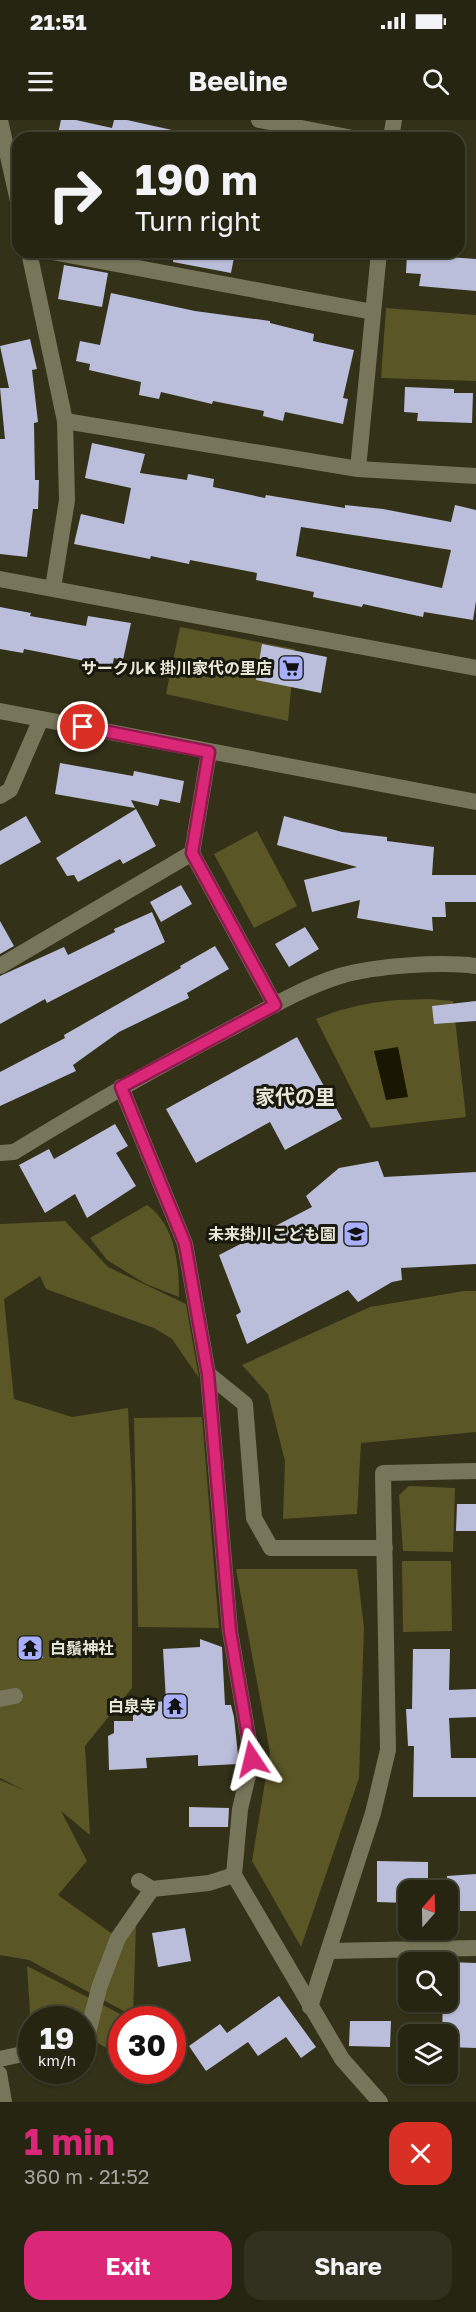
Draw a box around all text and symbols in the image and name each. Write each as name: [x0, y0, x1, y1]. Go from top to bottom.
text: 21:51: [30, 8, 87, 35]
icon: menu: [24, 65, 57, 98]
text: Beeline: [188, 65, 288, 97]
icon: search: [419, 65, 452, 98]
text: 190 m: [135, 154, 258, 204]
icon: right: [36, 156, 114, 234]
text: Turn right: [135, 205, 261, 237]
supermarket icon: サークルK 掛川家代の里店: [276, 653, 306, 683]
place label: サークルK 掛川家代の里店: [81, 658, 272, 678]
pin: [57, 701, 108, 752]
icon: arrive: [66, 710, 99, 743]
district label: 家代の里: [255, 1084, 335, 1108]
school or university icon: 未来掛川こども園: [341, 1219, 371, 1249]
place label: 未来掛川こども園: [208, 1224, 336, 1244]
temple icon: 白鬚神社: [15, 1633, 45, 1663]
place label: 白鬚神社: [50, 1638, 114, 1658]
temple icon: 白泉寺: [160, 1691, 190, 1721]
place label: 白泉寺: [108, 1696, 156, 1716]
position arrow: [220, 1727, 284, 1791]
north arrow: [398, 1880, 458, 1940]
map controls: [398, 1880, 458, 2084]
button: search: [398, 1952, 458, 2012]
speed limit sign: 30: [108, 2006, 186, 2084]
text: 19: [40, 2020, 74, 2056]
button: layers: [398, 2024, 458, 2084]
text: km/h: [38, 2051, 76, 2069]
text: 1 min: [24, 2120, 115, 2163]
button: close: [389, 2122, 452, 2185]
text: 360 m · 21:52: [24, 2164, 149, 2188]
button: Exit: [24, 2231, 232, 2300]
button: Share: [244, 2231, 452, 2300]

